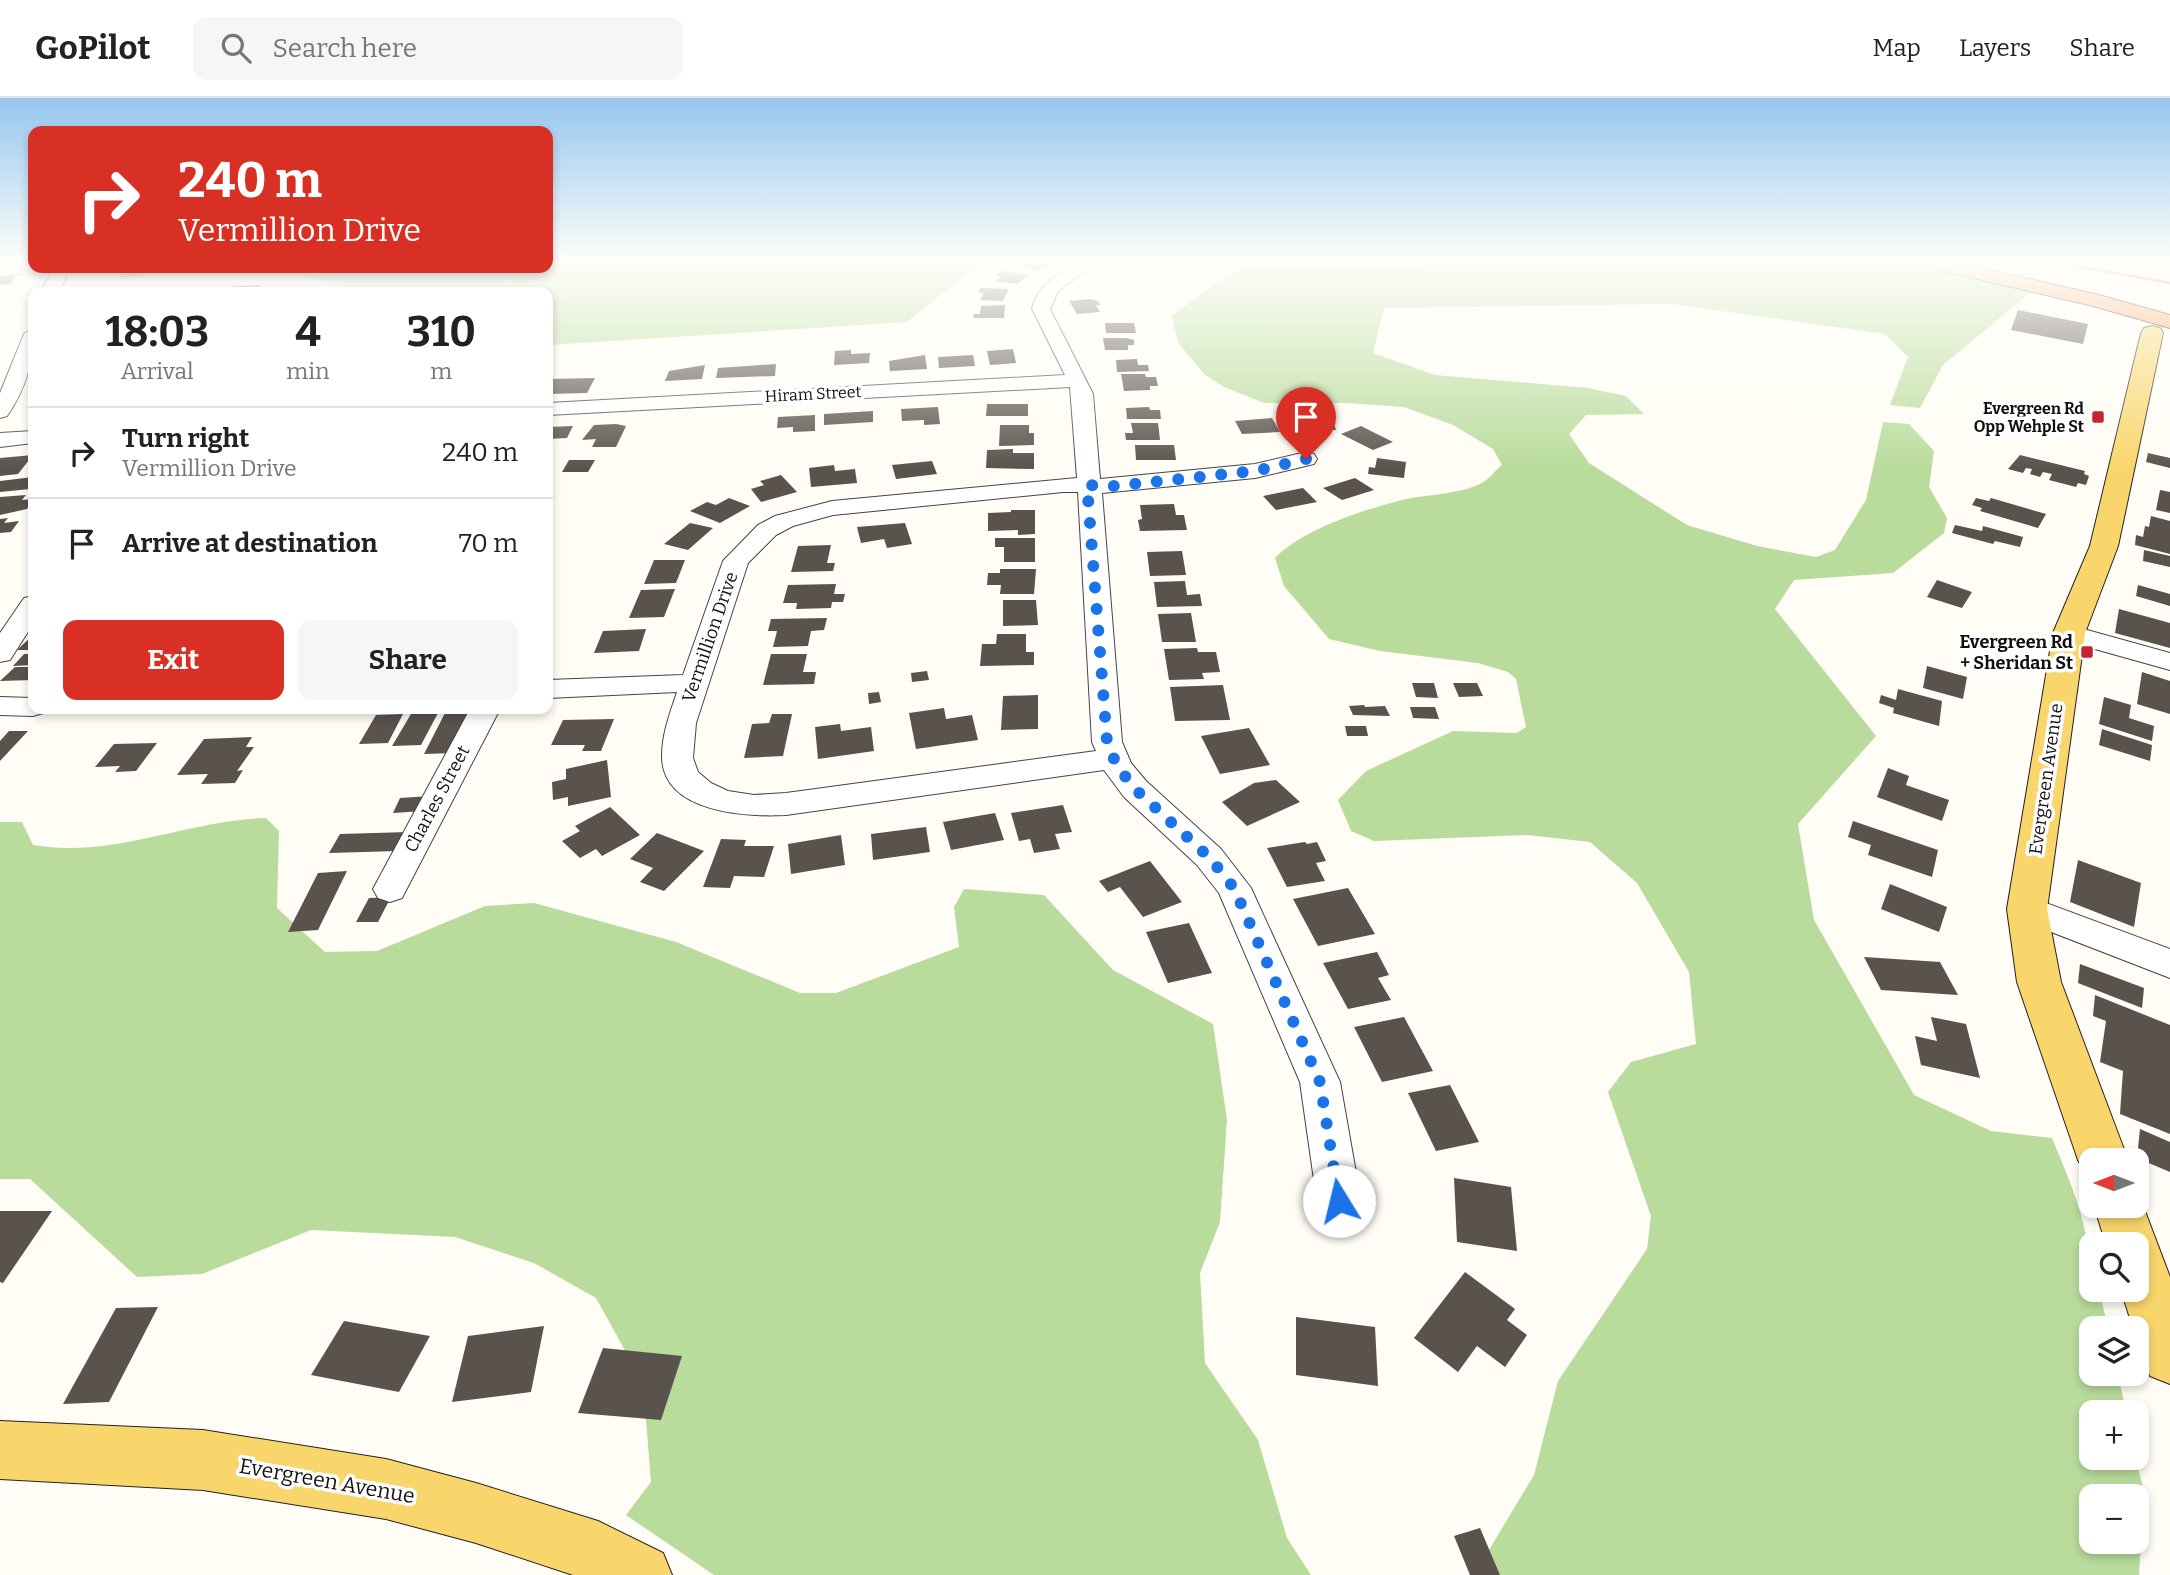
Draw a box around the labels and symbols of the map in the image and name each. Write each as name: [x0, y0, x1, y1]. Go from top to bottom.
street label: Hiram Street: [764, 382, 862, 406]
pin: [1276, 387, 1336, 459]
place label: Evergreen Rd Opp Wehple St: [1974, 399, 2085, 436]
marker: Evergreen Rd Opp Wehple St: [2090, 409, 2106, 425]
street label: Vermillion Drive: [677, 569, 743, 705]
place label: Evergreen Rd + Sheridan St: [1959, 631, 2073, 674]
marker: Evergreen Rd + Sheridan St: [2079, 644, 2095, 660]
street label: Evergreen Avenue: [2024, 702, 2068, 856]
street label: Charles Street: [400, 741, 475, 856]
north arrow: [2079, 1148, 2149, 1218]
position arrow: [1302, 1164, 1376, 1238]
street label: Evergreen Avenue: [237, 1453, 417, 1509]

